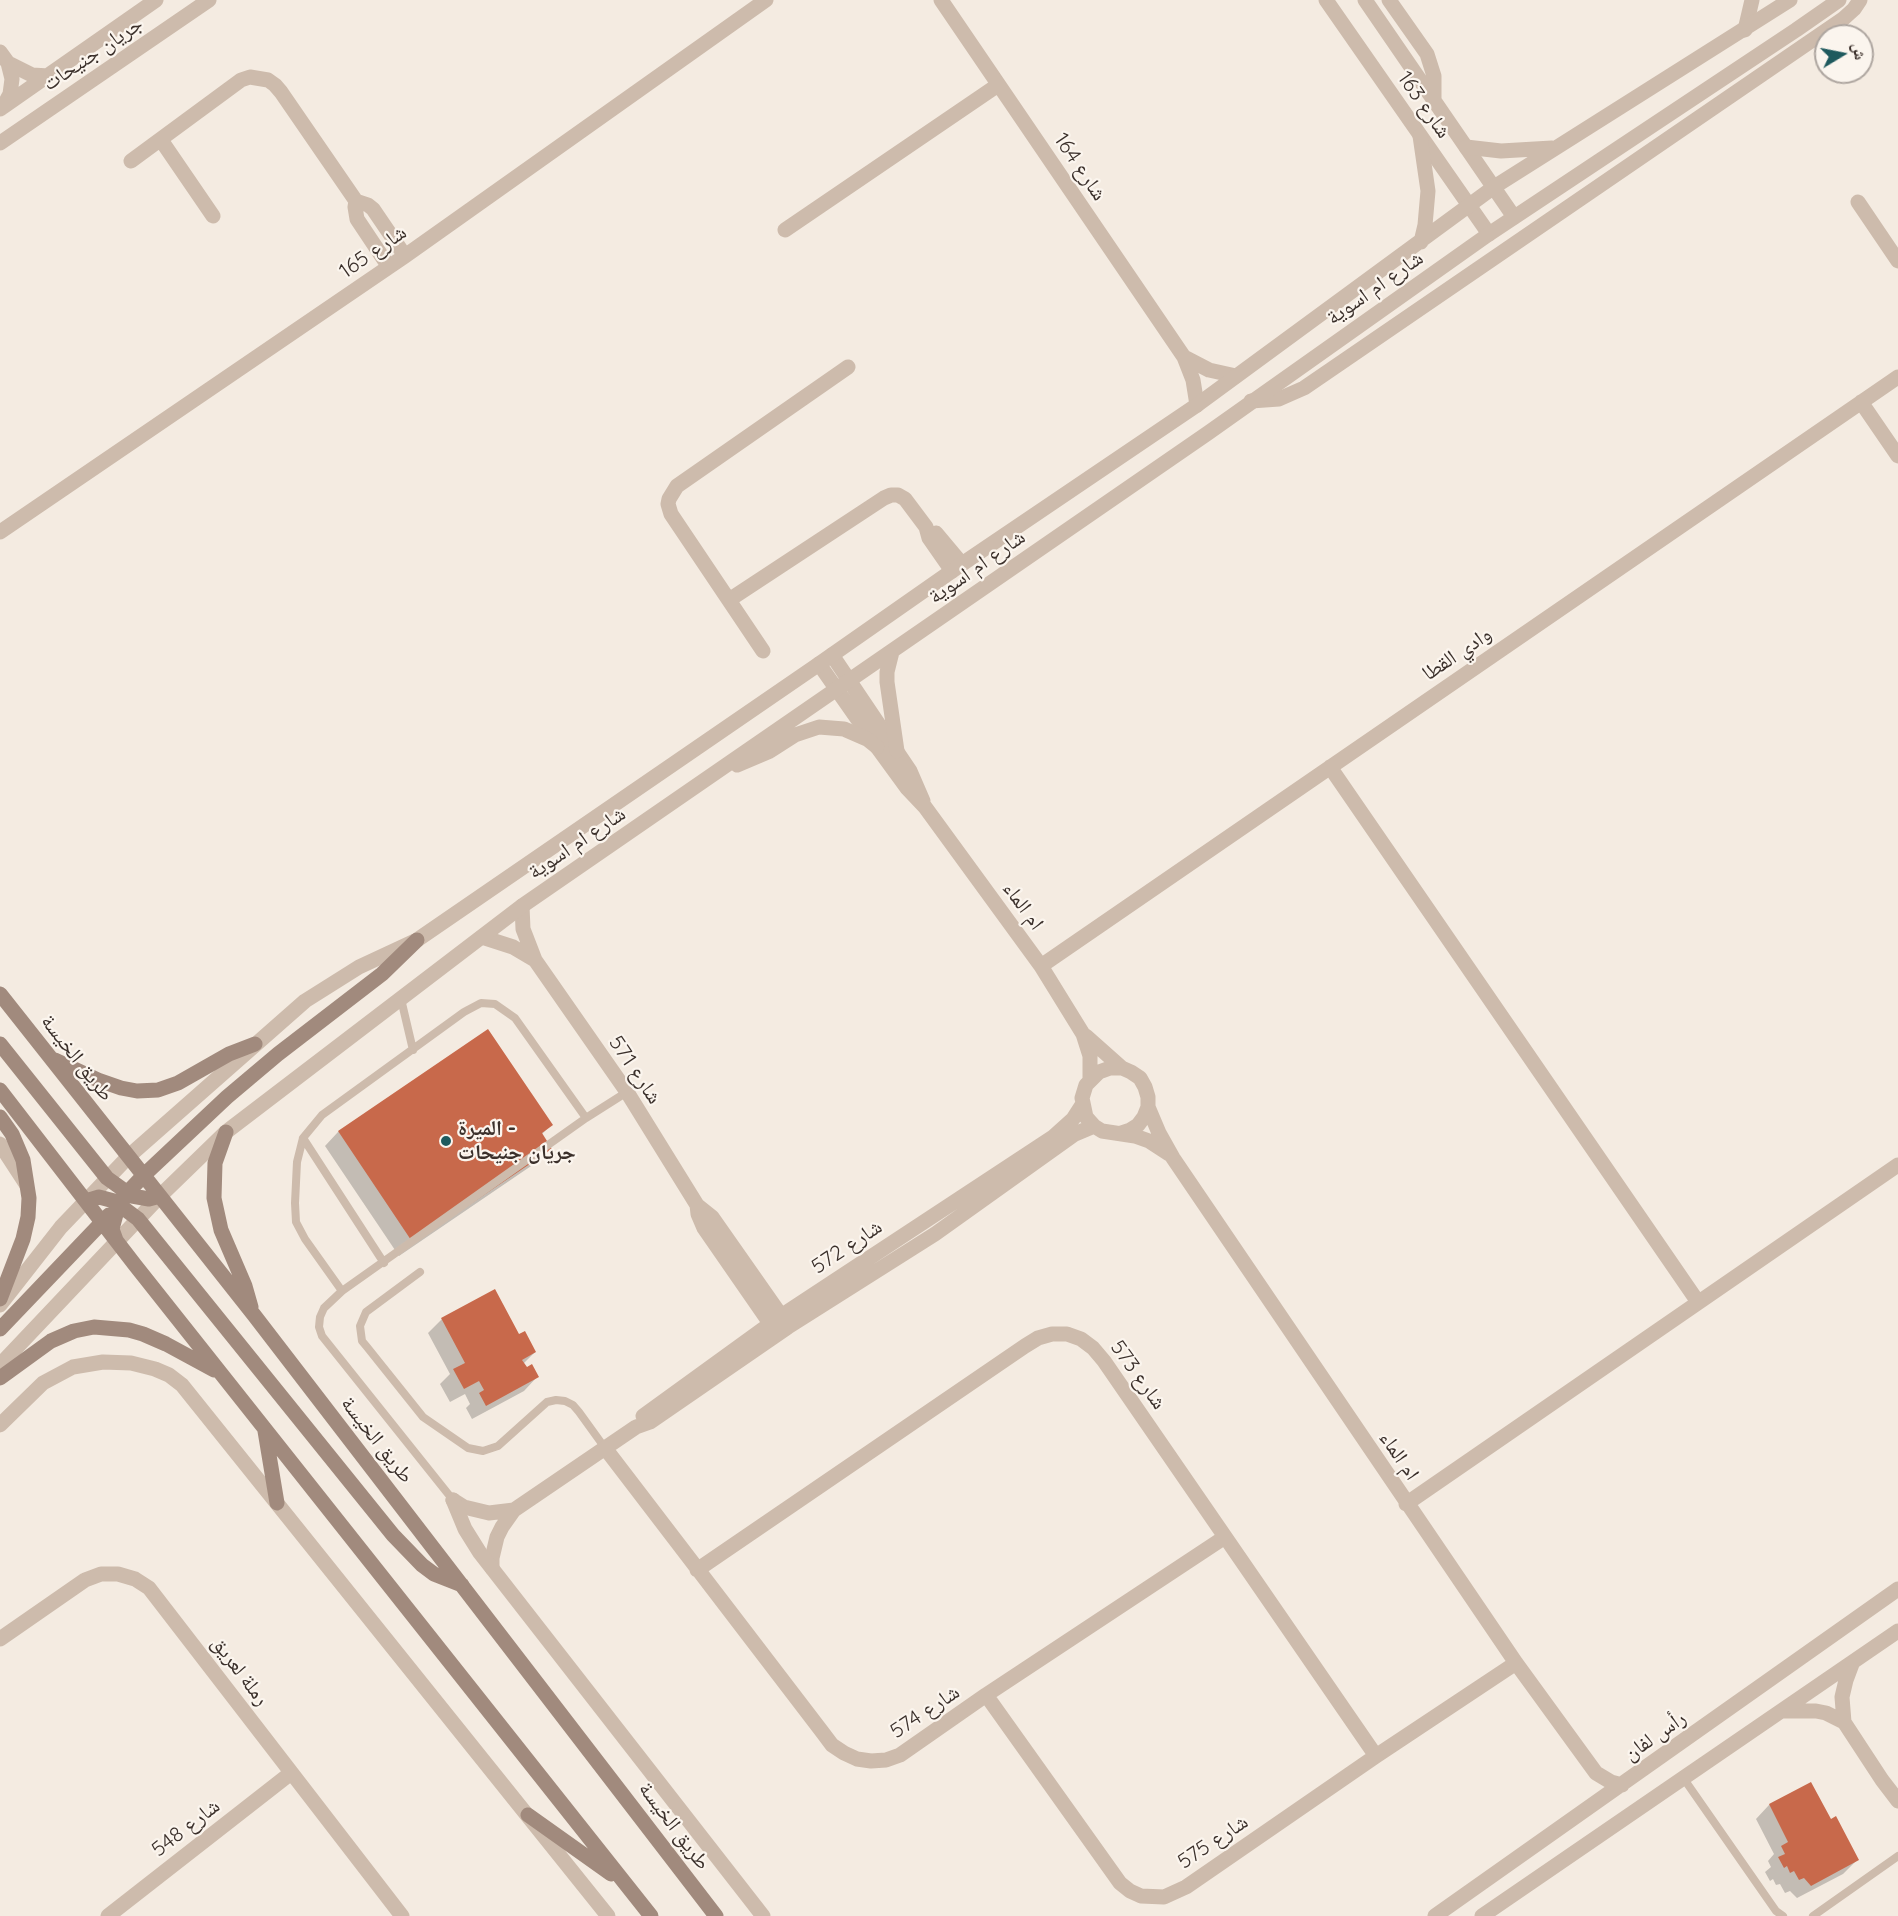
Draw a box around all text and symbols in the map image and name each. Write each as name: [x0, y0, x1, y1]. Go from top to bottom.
street label: جريان جنيحات: [38, 11, 148, 97]
north arrow: [1814, 24, 1874, 84]
text: ش: [1848, 41, 1871, 61]
street label: شارع 163: [1392, 67, 1456, 143]
street label: شارع 164: [1048, 128, 1112, 206]
street label: شارع 165: [335, 220, 411, 284]
street label: شارع ام اسوية: [1322, 246, 1428, 330]
street label: شارع ام اسوية: [924, 525, 1030, 609]
street label: وادي القطا: [1417, 622, 1497, 686]
street label: شارع ام اسوية: [524, 801, 630, 885]
street label: ام الماء: [997, 877, 1049, 935]
street label: طريق الخيسة: [35, 1010, 119, 1106]
street label: شارع 571: [603, 1031, 667, 1109]
place label: الميرة - جريان جنيحات: [458, 1116, 576, 1166]
marker: الميرة - جريان جنيحات: [439, 1134, 453, 1148]
street label: شارع 572: [807, 1214, 887, 1280]
street label: شارع 573: [1105, 1336, 1171, 1414]
street label: طريق الخيسة: [335, 1392, 419, 1488]
street label: ام الماء: [1374, 1427, 1424, 1485]
street label: رملة لعريق: [206, 1631, 274, 1711]
street label: شارع 574: [886, 1680, 964, 1744]
street label: رأس لفان: [1619, 1706, 1691, 1766]
street label: طريق الخيسة: [633, 1777, 715, 1875]
street label: شارع 548: [147, 1794, 225, 1862]
street label: شارع 575: [1173, 1809, 1253, 1875]

